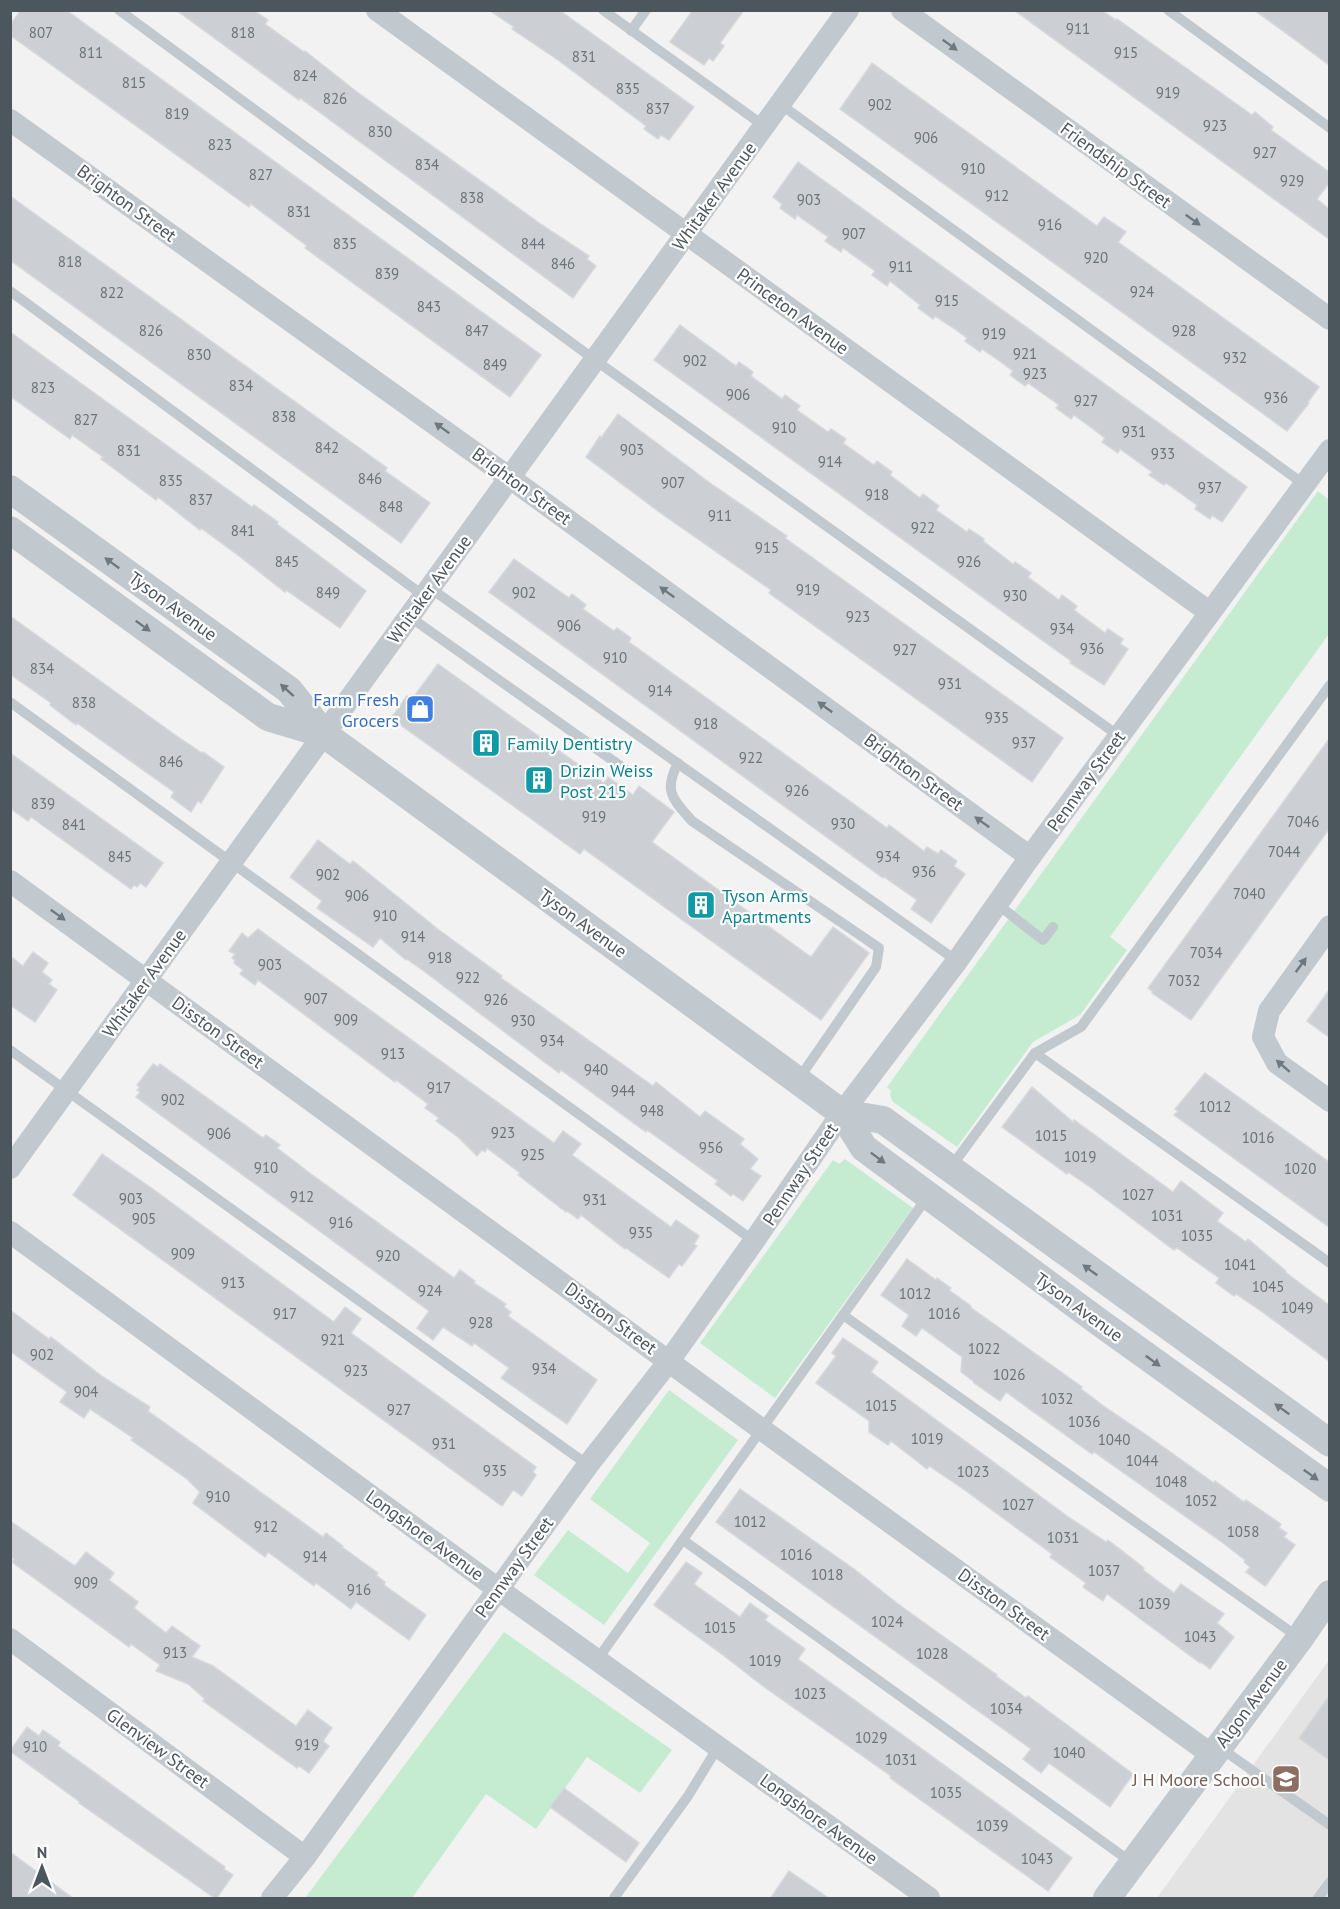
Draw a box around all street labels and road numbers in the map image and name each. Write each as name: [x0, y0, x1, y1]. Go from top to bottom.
street label: Friendship Street: [1056, 117, 1176, 213]
street label: Whitaker Avenue: [667, 137, 761, 255]
street label: Brighton Street: [73, 159, 181, 247]
street label: Princeton Avenue: [732, 263, 854, 359]
street label: Brighton Street: [468, 442, 576, 530]
street label: Whitaker Avenue: [382, 530, 476, 648]
street label: Tyson Avenue: [124, 566, 222, 646]
street label: Pennway Street: [1042, 726, 1130, 836]
street label: Brighton Street: [860, 728, 968, 816]
street label: Tyson Avenue: [534, 883, 632, 963]
street label: Whitaker Avenue: [97, 924, 191, 1042]
street label: Disston Street: [168, 991, 268, 1073]
street label: Pennway Street: [757, 1118, 843, 1230]
street label: Tyson Avenue: [1030, 1267, 1128, 1347]
street label: Disston Street: [561, 1277, 661, 1359]
street label: Longshore Avenue: [362, 1484, 488, 1586]
street label: Pennway Street: [470, 1512, 558, 1622]
street label: Disston Street: [954, 1563, 1054, 1645]
street label: Algon Avenue: [1210, 1654, 1292, 1752]
street label: Glenview Street: [102, 1703, 214, 1793]
street label: Longshore Avenue: [756, 1768, 882, 1870]

